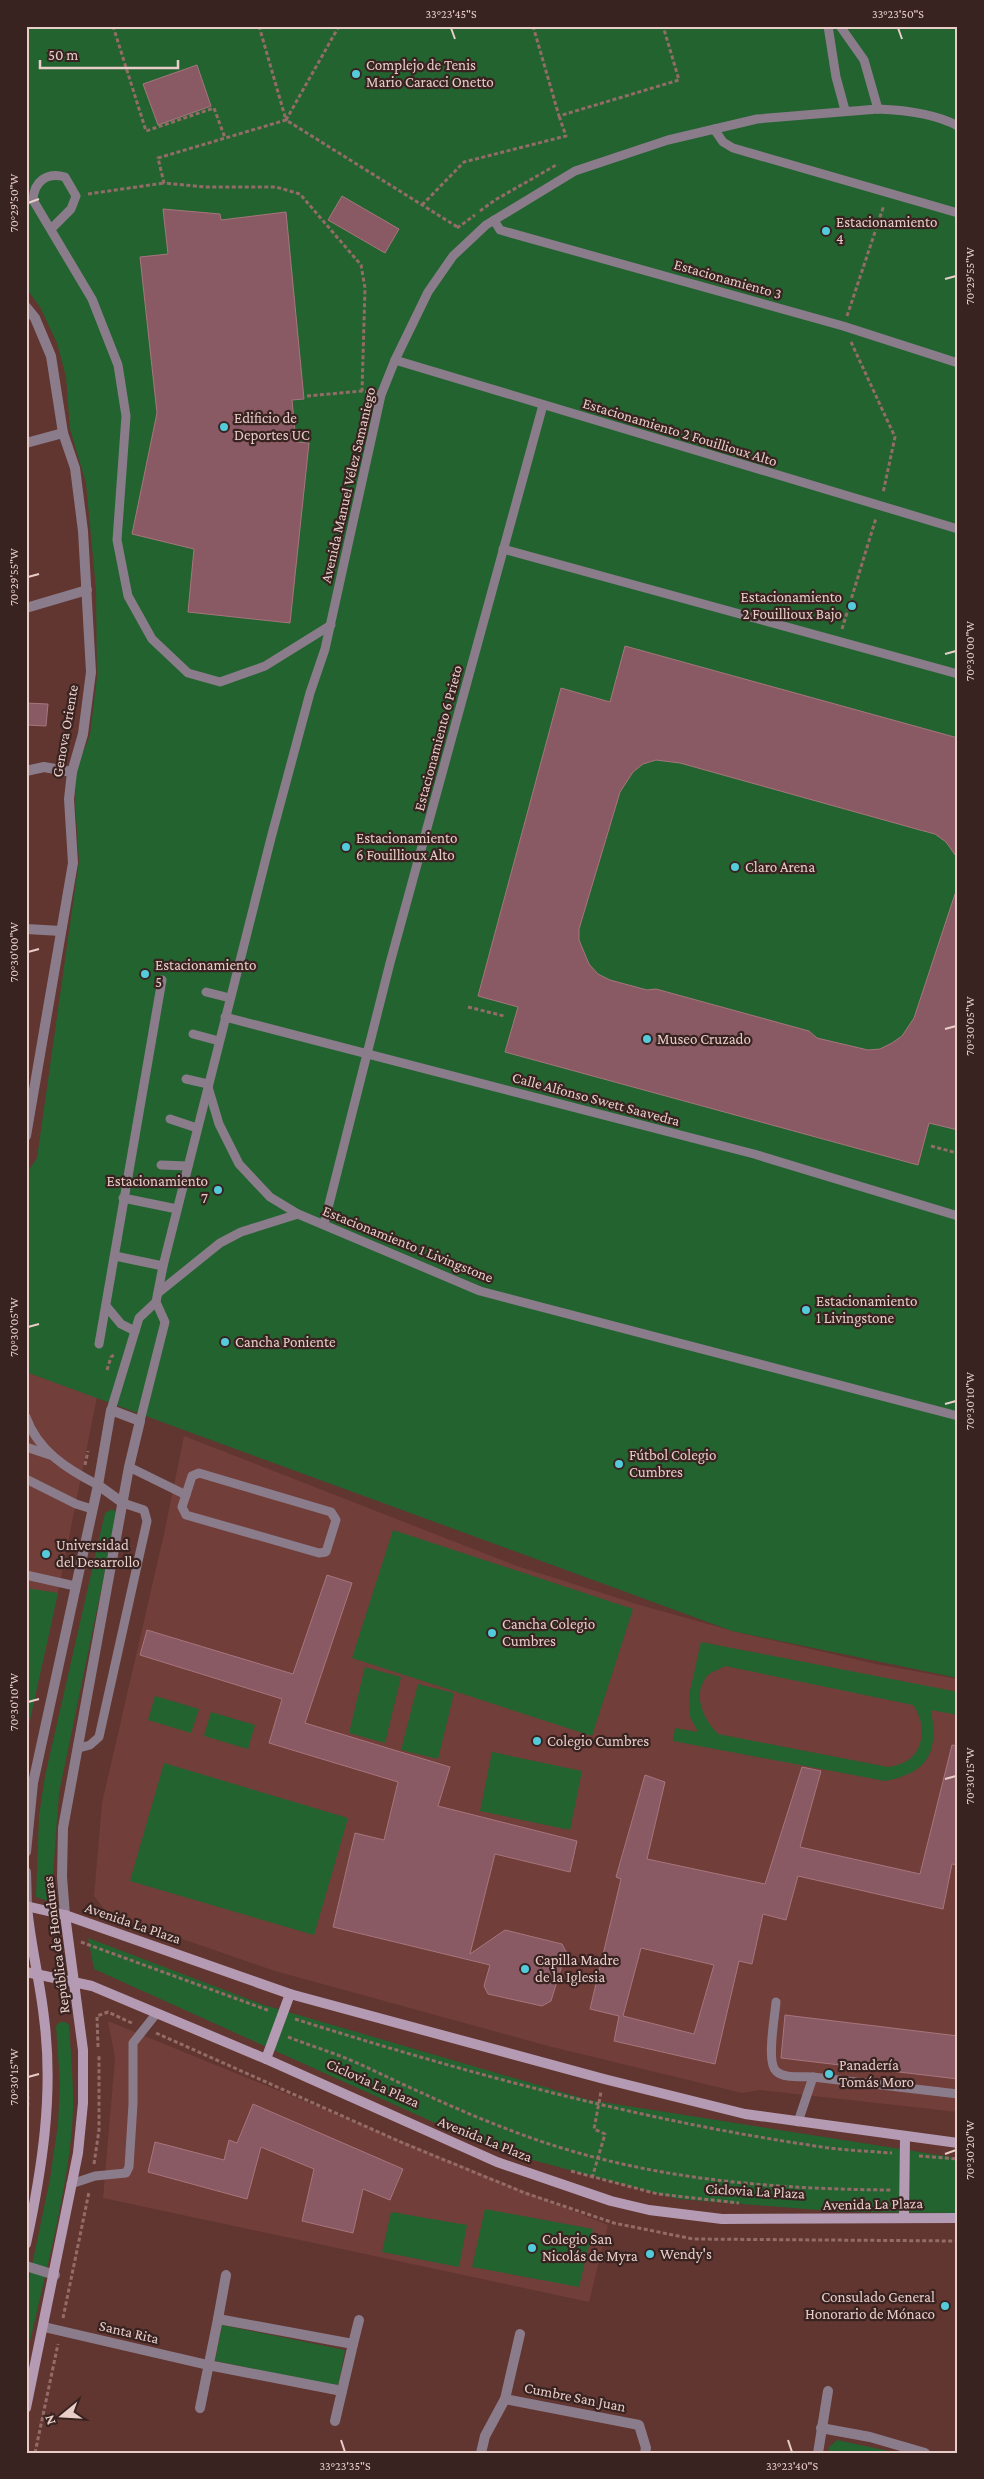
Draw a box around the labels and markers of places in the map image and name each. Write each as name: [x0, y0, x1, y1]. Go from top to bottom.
place label: Complejo de Tenis Mario Caracci Onetto: [366, 57, 494, 90]
marker: Complejo de Tenis Mario Caracci Onetto: [350, 68, 362, 80]
place label: Estacionamiento 4: [836, 214, 937, 247]
marker: Estacionamiento 4: [820, 225, 832, 237]
place label: Edificio de Deportes UC: [234, 410, 310, 444]
marker: Edificio de Deportes UC: [218, 421, 230, 433]
place label: Estacionamiento 2 Fouillioux Bajo: [741, 589, 842, 623]
marker: Estacionamiento 2 Fouillioux Bajo: [846, 600, 858, 612]
place label: Estacionamiento 6 Fouillioux Alto: [356, 830, 457, 863]
marker: Estacionamiento 6 Fouillioux Alto: [340, 841, 352, 853]
place label: Claro Arena: [745, 859, 815, 875]
marker: Claro Arena: [729, 861, 741, 873]
place label: Estacionamiento 5: [155, 957, 256, 990]
marker: Estacionamiento 5: [139, 968, 151, 980]
place label: Museo Cruzado: [657, 1031, 751, 1047]
marker: Museo Cruzado: [641, 1033, 653, 1045]
place label: Estacionamiento 7: [107, 1173, 208, 1206]
marker: Estacionamiento 7: [212, 1184, 224, 1196]
place label: Estacionamiento 1 Livingstone: [816, 1293, 917, 1327]
marker: Estacionamiento 1 Livingstone: [800, 1304, 812, 1316]
place label: Cancha Poniente: [235, 1334, 336, 1350]
marker: Cancha Poniente: [219, 1336, 231, 1348]
place label: Fútbol Colegio Cumbres: [629, 1447, 716, 1480]
marker: Fútbol Colegio Cumbres: [613, 1458, 625, 1470]
place label: Universidad del Desarrollo: [56, 1537, 140, 1570]
marker: Universidad del Desarrollo: [40, 1548, 52, 1560]
place label: Cancha Colegio Cumbres: [502, 1616, 595, 1649]
marker: Cancha Colegio Cumbres: [486, 1627, 498, 1639]
place label: Colegio Cumbres: [547, 1733, 649, 1750]
marker: Colegio Cumbres: [531, 1735, 543, 1747]
place label: Capilla Madre de la Iglesia: [535, 1952, 619, 1986]
marker: Capilla Madre de la Iglesia: [519, 1963, 531, 1975]
place label: Panadería Tomás Moro: [839, 2057, 914, 2090]
marker: Panadería Tomás Moro: [823, 2068, 835, 2080]
place label: Colegio San Nicolás de Myra: [542, 2231, 638, 2265]
marker: Colegio San Nicolás de Myra: [526, 2242, 538, 2254]
place label: Wendy's: [660, 2246, 712, 2263]
marker: Wendy's: [644, 2248, 656, 2260]
place label: Consulado General Honorario de Mónaco: [805, 2289, 935, 2322]
marker: Consulado General Honorario de Mónaco: [939, 2300, 951, 2312]

